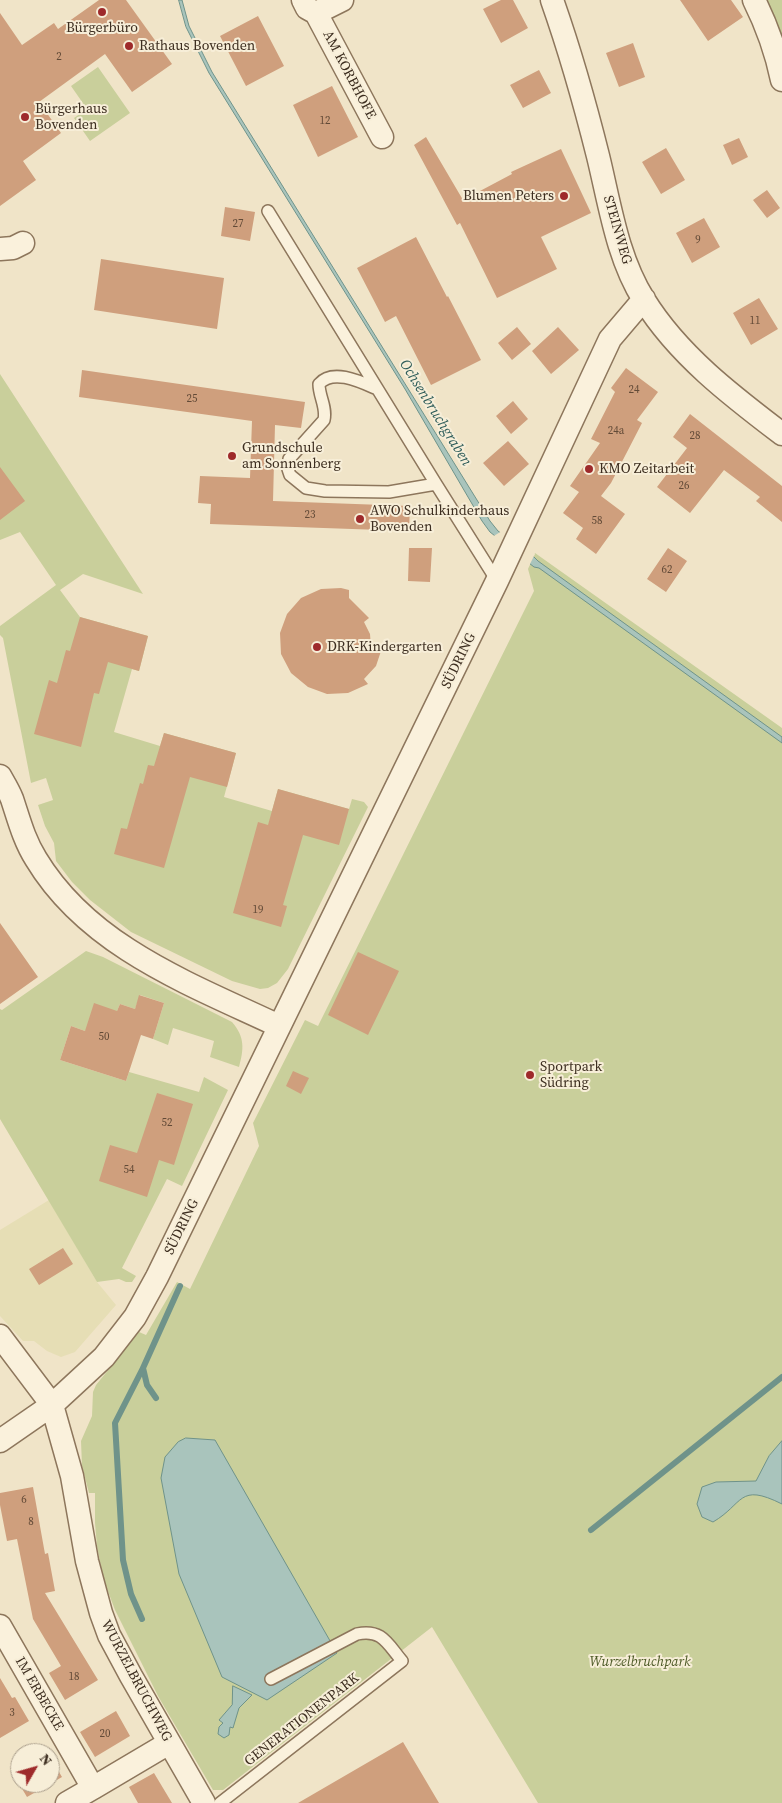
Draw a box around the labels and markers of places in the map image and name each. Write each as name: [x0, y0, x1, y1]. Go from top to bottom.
marker: Bürgerbüro: [96, 6, 108, 18]
place label: Bürgerbüro: [66, 20, 138, 36]
place label: Rathaus Bovenden: [139, 38, 255, 54]
marker: Rathaus Bovenden: [123, 40, 135, 52]
place label: Bürgerhaus Bovenden: [35, 101, 107, 134]
marker: Bürgerhaus Bovenden: [19, 111, 31, 123]
place label: Blumen Peters: [463, 188, 554, 204]
marker: Blumen Peters: [558, 190, 570, 202]
place label: Grundschule am Sonnenberg: [242, 440, 341, 472]
marker: Grundschule am Sonnenberg: [226, 450, 238, 462]
place label: KMO Zeitarbeit: [599, 461, 694, 477]
marker: KMO Zeitarbeit: [583, 463, 595, 475]
place label: AWO Schulkinderhaus Bovenden: [370, 503, 509, 536]
marker: AWO Schulkinderhaus Bovenden: [354, 513, 366, 525]
place label: DRK-Kindergarten: [327, 639, 442, 655]
marker: DRK-Kindergarten: [311, 641, 323, 653]
place label: Sportpark Südring: [540, 1059, 602, 1092]
marker: Sportpark Südring: [524, 1069, 536, 1081]

